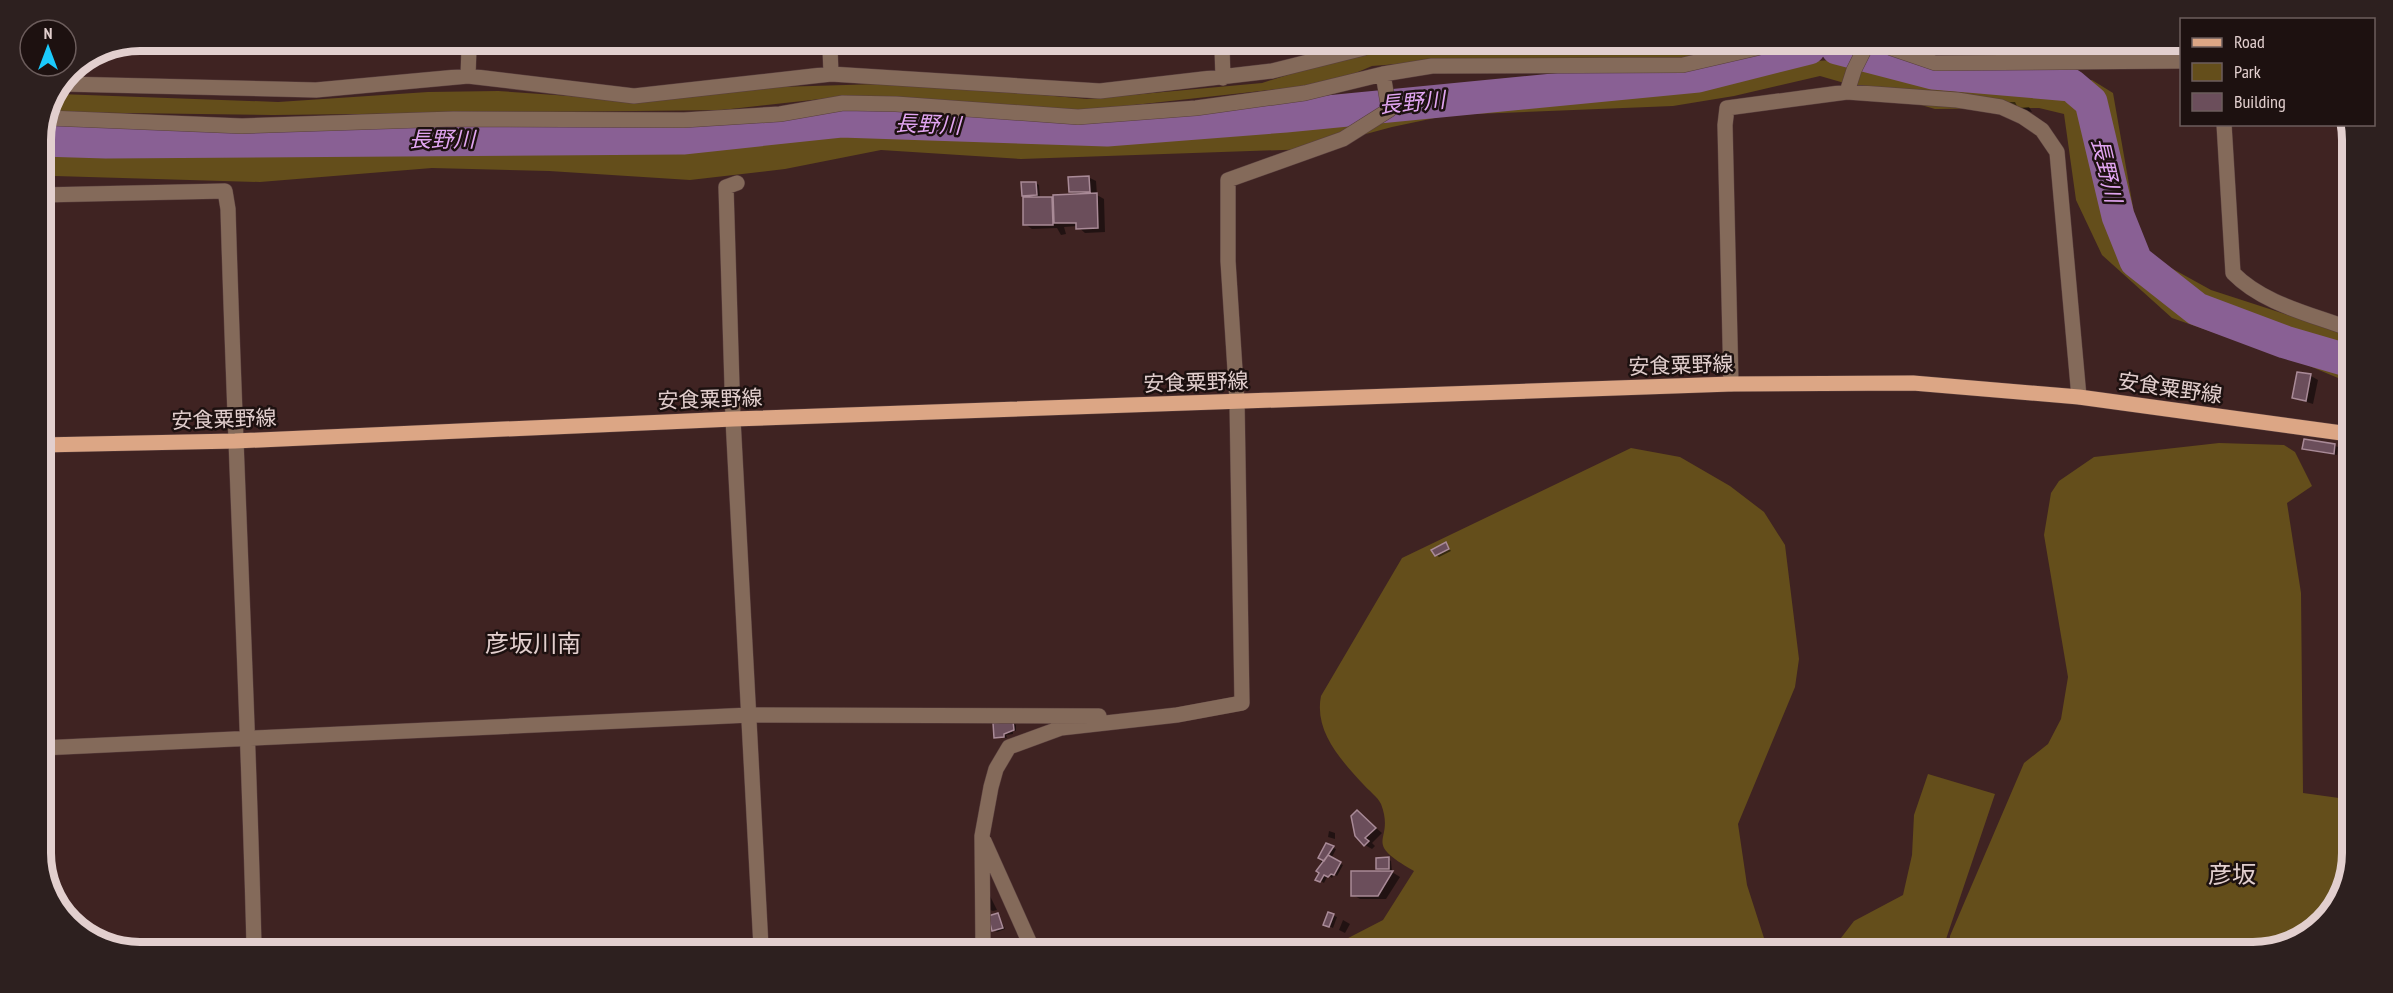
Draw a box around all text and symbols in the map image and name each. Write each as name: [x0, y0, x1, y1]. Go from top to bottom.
north arrow: [18, 18, 78, 78]
legend: [2180, 18, 2375, 126]
text: N: [44, 23, 52, 43]
text: Road: [2234, 30, 2265, 53]
text: Park: [2234, 60, 2261, 83]
water label: 長野川: [1378, 85, 1448, 119]
text: Building: [2234, 90, 2286, 113]
water label: 長野川: [895, 109, 963, 139]
water label: 長野川: [409, 125, 477, 153]
water label: 長野川: [2086, 135, 2129, 207]
street label: 安食粟野線: [1628, 350, 1734, 380]
street label: 安食粟野線: [1143, 367, 1249, 397]
street label: 安食粟野線: [2116, 367, 2224, 409]
street label: 安食粟野線: [657, 384, 763, 414]
street label: 安食粟野線: [171, 404, 277, 434]
district label: 彦坂川南: [485, 628, 581, 659]
district label: 彦坂: [2208, 859, 2256, 890]

